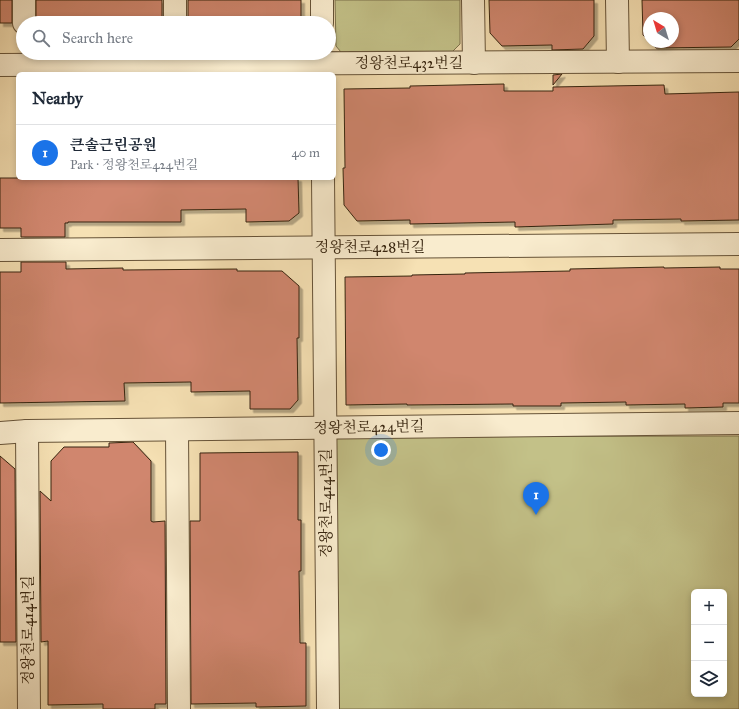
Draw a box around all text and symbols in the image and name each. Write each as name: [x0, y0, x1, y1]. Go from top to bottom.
north arrow: [643, 12, 679, 48]
search box: [16, 16, 336, 60]
icon: search: [30, 27, 52, 49]
text: Search here: [62, 29, 133, 47]
street label: 정왕천로432번길: [355, 54, 463, 72]
text: Nearby: [32, 88, 83, 109]
text: 큰솔근린공원: [70, 136, 157, 154]
text: 1: [42, 145, 48, 161]
text: 40 m: [291, 145, 320, 161]
text: Park · 정왕천로424번길: [70, 157, 198, 173]
street label: 정왕천로428번길: [315, 238, 425, 256]
street label: 정왕천로424번길: [313, 417, 425, 437]
your location: [371, 440, 391, 460]
street label: 정왕천로414번길: [317, 448, 335, 558]
pin: 1: [523, 482, 549, 515]
street label: 정왕천로414번길: [19, 575, 37, 685]
map controls: [691, 589, 727, 697]
button: +: [691, 589, 727, 625]
button: −: [691, 625, 727, 661]
button: layers: [691, 661, 727, 697]

